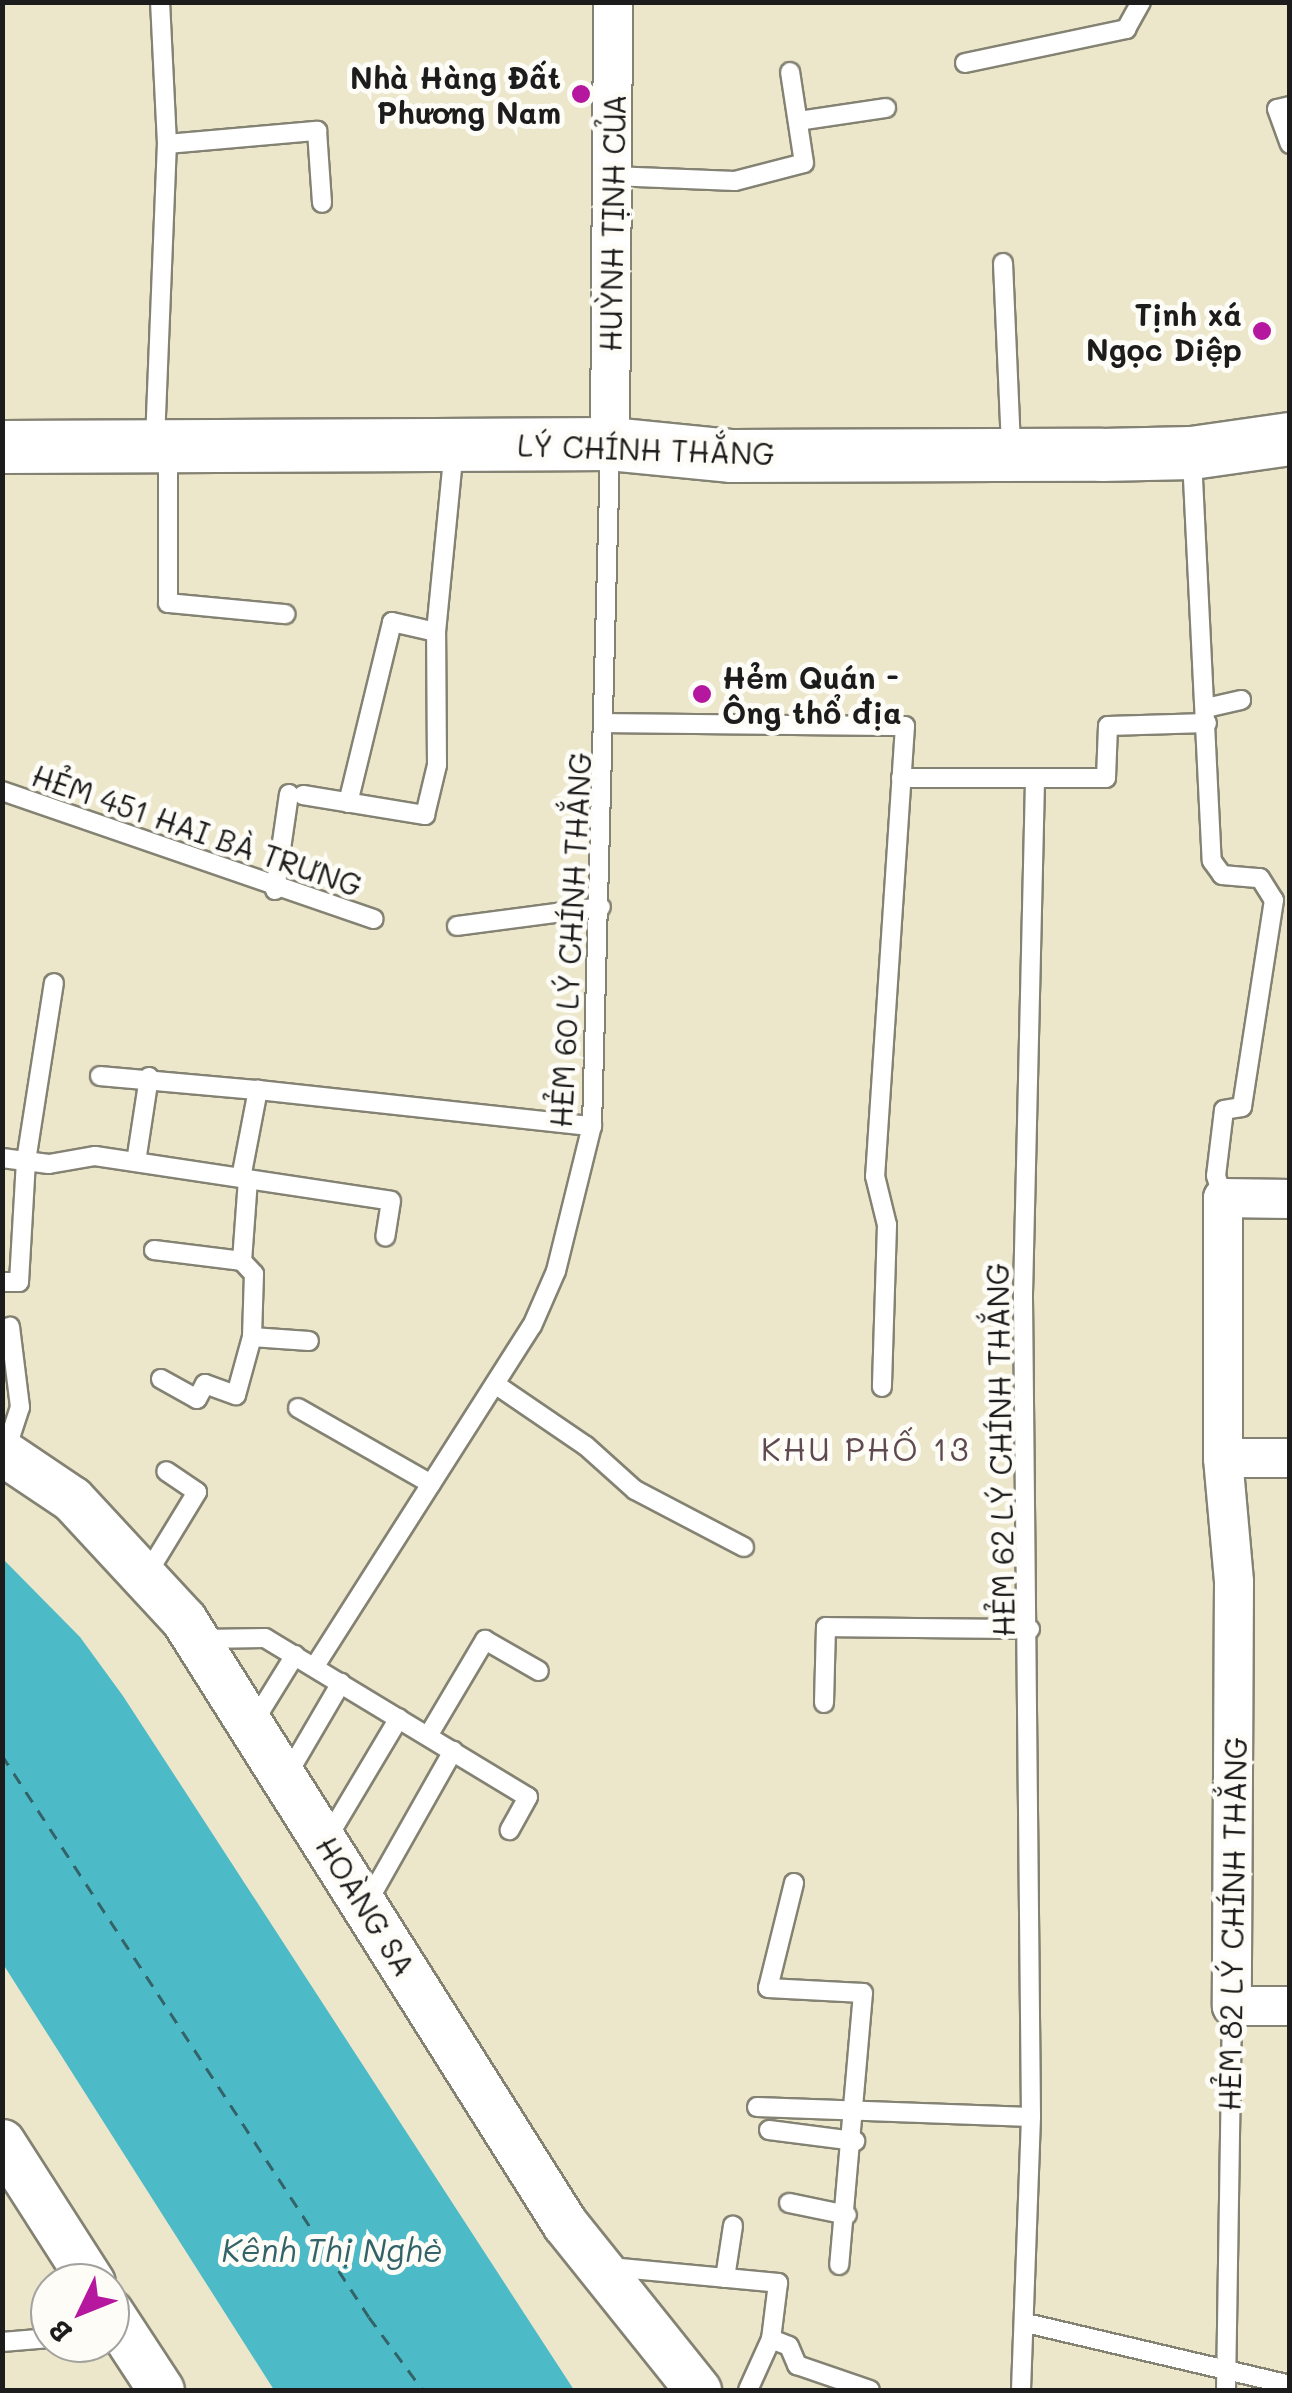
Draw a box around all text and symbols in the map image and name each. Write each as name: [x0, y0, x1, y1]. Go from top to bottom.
place label: Nhà Hàng Đất Phương Nam: [350, 59, 561, 130]
marker: Nhà Hàng Đất Phương Nam: [570, 83, 592, 105]
street label: HUỲNH TỊNH CỦA: [592, 94, 632, 352]
place label: Tịnh xá Ngọc Diệp: [1086, 296, 1242, 366]
marker: Tịnh xá Ngọc Diệp: [1251, 320, 1273, 342]
street label: LÝ CHÍNH THẮNG: [517, 427, 775, 471]
place label: Hẻm Quán - Ông thổ địa: [722, 659, 902, 730]
marker: Hẻm Quán - Ông thổ địa: [691, 683, 713, 705]
street label: HẺM 60 LÝ CHÍNH THẮNG: [542, 751, 598, 1129]
street label: HẺM 451 HAI BÀ TRƯNG: [27, 757, 367, 903]
street label: HẺM 62 LÝ CHÍNH THẮNG: [979, 1263, 1021, 1637]
district label: KHU PHỐ 13: [761, 1429, 971, 1467]
street label: HẺM 82 LÝ CHÍNH THẮNG: [1211, 1737, 1253, 2111]
street label: HOÀNG SA: [309, 1830, 423, 1982]
water label: Kênh Thị Nghè: [221, 2230, 443, 2268]
north arrow: [30, 2263, 130, 2363]
text: B: [40, 2313, 79, 2351]

